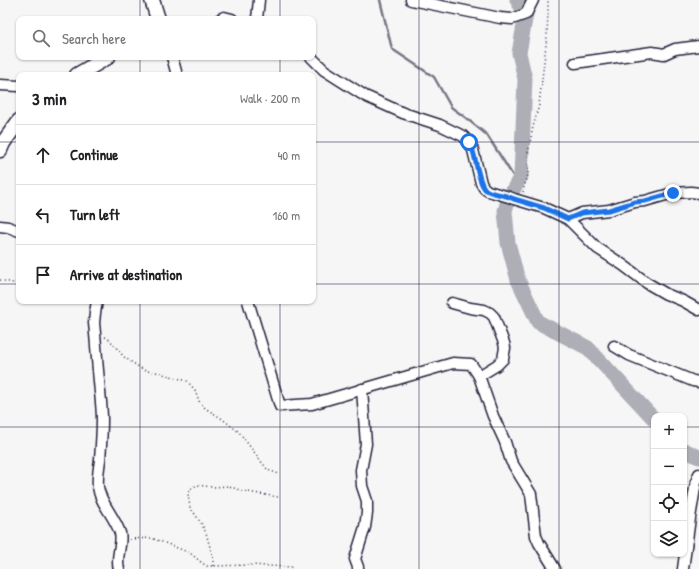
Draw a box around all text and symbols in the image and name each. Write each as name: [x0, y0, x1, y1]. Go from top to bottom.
search box: [16, 16, 316, 60]
icon: search: [30, 27, 52, 49]
text: Search here: [62, 28, 126, 49]
text: 3 min: [32, 87, 67, 110]
text: Walk · 200 m: [240, 89, 300, 107]
route start: [460, 133, 478, 151]
icon: ahead: [32, 144, 54, 166]
text: Continue: [70, 144, 118, 165]
text: 40 m: [277, 146, 300, 164]
route end: [664, 184, 682, 202]
icon: left: [32, 204, 54, 226]
text: Turn left: [70, 204, 120, 225]
text: 160 m: [272, 206, 300, 224]
icon: arrive: [32, 264, 54, 286]
text: Arrive at destination: [70, 264, 182, 285]
map controls: [651, 413, 687, 557]
button: +: [651, 413, 687, 449]
button: −: [651, 449, 687, 485]
button: locate: [651, 485, 687, 521]
button: layers: [651, 521, 687, 557]

